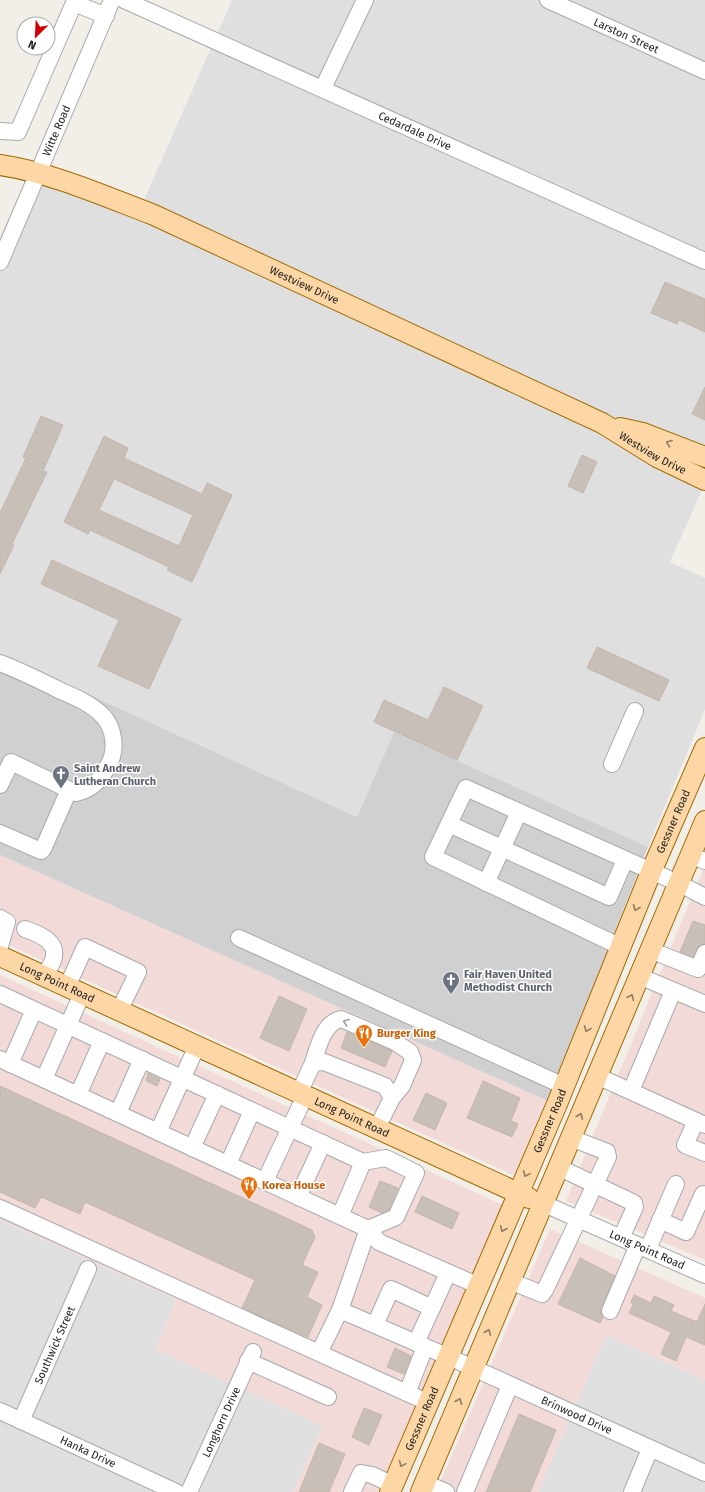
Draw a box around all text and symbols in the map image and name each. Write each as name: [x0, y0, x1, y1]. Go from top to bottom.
street label: Larston Street: [592, 15, 661, 56]
north arrow: [16, 16, 56, 56]
text: N: [26, 37, 38, 52]
street label: Witte Road: [40, 103, 73, 158]
street label: Cedardale Drive: [376, 109, 454, 153]
street label: Westview Drive: [267, 263, 341, 307]
street label: Westview Drive: [617, 429, 688, 477]
one-way arrow: [665, 439, 672, 447]
place label: Saint Andrew Lutheran Church: [74, 762, 156, 788]
church icon: Saint Andrew Lutheran Church: [51, 764, 71, 789]
street label: Gessner Road: [654, 787, 693, 855]
one-way arrow: [633, 905, 641, 912]
street label: Long Point Road: [18, 959, 97, 1005]
place label: Fair Haven United Methodist Church: [464, 968, 552, 994]
church icon: Fair Haven United Methodist Church: [441, 970, 461, 995]
one-way arrow: [626, 993, 634, 1000]
one-way arrow: [343, 1018, 350, 1027]
restaurant icon: Burger King: [354, 1023, 374, 1048]
one-way arrow: [584, 1025, 592, 1032]
place label: Burger King: [377, 1027, 437, 1040]
street label: Gessner Road: [530, 1087, 569, 1155]
street label: Long Point Road: [312, 1094, 392, 1140]
one-way arrow: [575, 1113, 583, 1121]
one-way arrow: [523, 1170, 531, 1178]
restaurant icon: Korea House: [239, 1175, 259, 1200]
place label: Korea House: [262, 1179, 325, 1192]
one-way arrow: [500, 1224, 508, 1232]
street label: Long Point Road: [607, 1227, 687, 1272]
street label: Southwick Street: [32, 1304, 77, 1386]
one-way arrow: [484, 1329, 492, 1336]
street label: Longhorn Drive: [199, 1385, 243, 1459]
street label: Gessner Road: [402, 1385, 441, 1452]
street label: Brinwood Drive: [539, 1393, 614, 1437]
one-way arrow: [455, 1398, 463, 1405]
street label: Hanka Drive: [58, 1433, 118, 1470]
one-way arrow: [399, 1460, 407, 1468]

